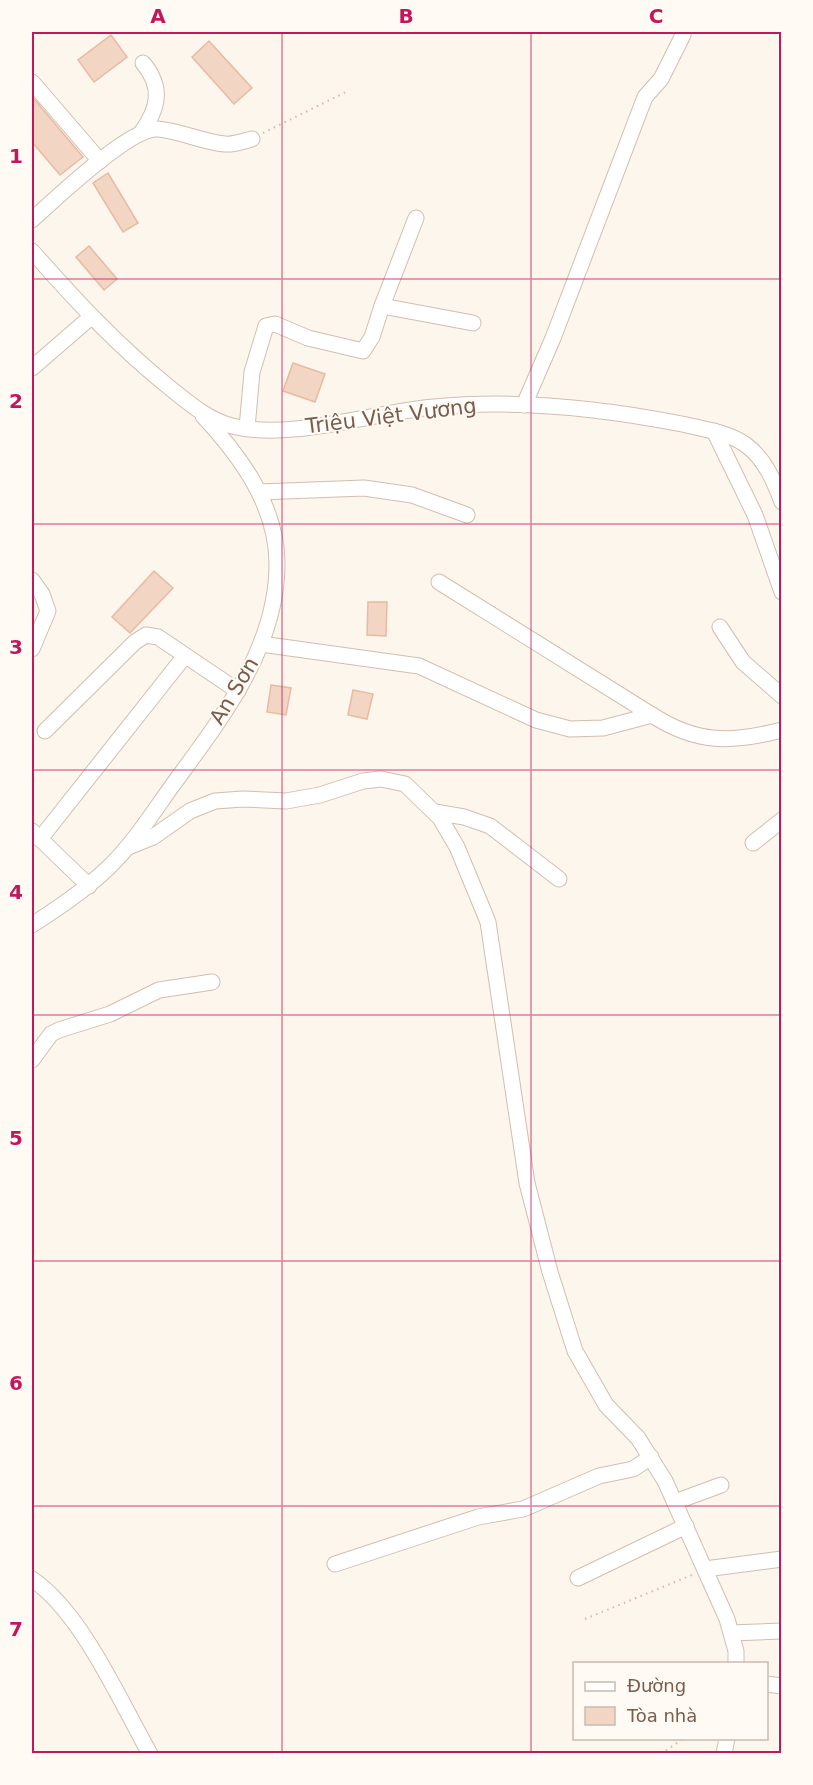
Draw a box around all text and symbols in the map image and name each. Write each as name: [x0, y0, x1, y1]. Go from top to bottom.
text: A: [150, 4, 166, 28]
text: B: [398, 4, 414, 28]
text: C: [649, 4, 663, 28]
text: 1: [9, 144, 23, 168]
text: 2: [9, 389, 23, 413]
street label: Triệu Việt Vương: [303, 394, 478, 439]
text: 3: [9, 635, 23, 659]
street label: An Sơn: [205, 653, 263, 729]
text: 4: [9, 880, 23, 904]
text: 5: [9, 1126, 23, 1150]
text: 6: [9, 1371, 23, 1395]
text: 7: [9, 1617, 23, 1641]
legend: [573, 1662, 768, 1740]
text: Đường: [627, 1675, 686, 1696]
text: Tòa nhà: [626, 1705, 697, 1726]

